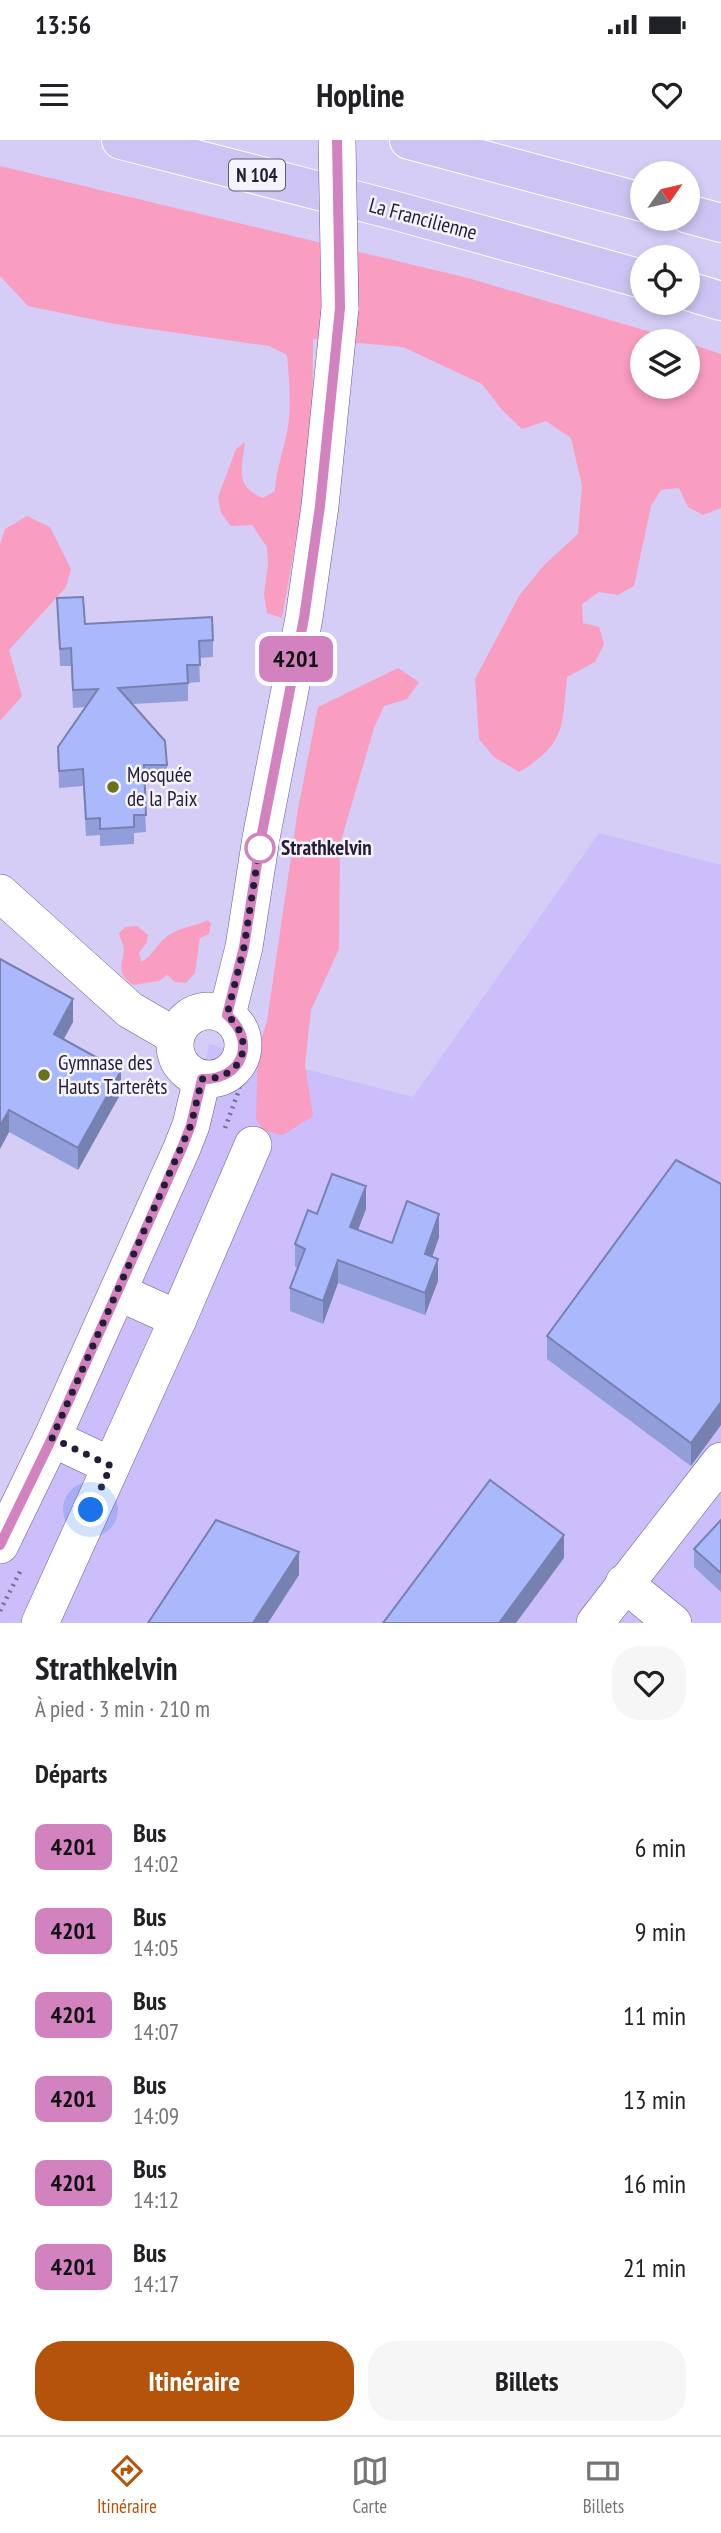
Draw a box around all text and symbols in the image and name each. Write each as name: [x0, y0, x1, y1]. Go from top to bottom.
text: 13:56: [35, 8, 91, 41]
text: Hopline: [316, 74, 405, 116]
icon: menu: [35, 76, 73, 114]
icon: heart: [648, 76, 686, 114]
road number: N 104: [229, 160, 285, 190]
north arrow: [630, 161, 700, 231]
map controls: [630, 161, 700, 399]
street label: La Francilienne: [366, 191, 480, 246]
button: locate: [630, 245, 700, 315]
button: layers: [630, 329, 700, 399]
line badge: 4201: [247, 636, 345, 682]
text: 4201: [273, 643, 319, 674]
place label: Mosquée de la Paix: [127, 761, 198, 812]
marker: Mosquée de la Paix: [105, 779, 121, 795]
marker: Strathkelvin: [245, 833, 275, 863]
place label: Strathkelvin: [281, 834, 372, 861]
place label: Gymnase des Hauts Tarterêts: [58, 1049, 167, 1100]
marker: Gymnase des Hauts Tarterêts: [36, 1067, 52, 1083]
your location: [73, 1492, 108, 1527]
text: Strathkelvin: [35, 1646, 178, 1689]
button: heart: [612, 1646, 686, 1720]
text: À pied · 3 min · 210 m: [35, 1694, 210, 1723]
text: Départs: [35, 1757, 107, 1790]
text: Bus: [133, 1816, 166, 1849]
text: 4201: [51, 1831, 96, 1862]
text: 6 min: [635, 1831, 686, 1864]
text: 14:02: [133, 1849, 179, 1878]
text: Bus: [133, 1900, 166, 1933]
text: 4201: [51, 1915, 96, 1946]
text: 9 min: [635, 1915, 686, 1948]
text: 14:05: [133, 1933, 179, 1962]
text: Bus: [133, 1984, 166, 2017]
text: 4201: [51, 1999, 96, 2030]
text: 11 min: [623, 1999, 686, 2032]
text: 14:07: [133, 2017, 179, 2046]
text: Bus: [133, 2068, 166, 2101]
text: 4201: [51, 2083, 96, 2114]
text: 13 min: [623, 2083, 686, 2116]
text: 14:09: [133, 2101, 179, 2130]
text: Bus: [133, 2152, 166, 2185]
text: 4201: [51, 2167, 96, 2198]
text: 16 min: [623, 2167, 686, 2200]
text: 14:12: [133, 2185, 179, 2214]
text: Bus: [133, 2236, 166, 2269]
text: 4201: [51, 2251, 96, 2282]
text: 21 min: [623, 2251, 686, 2284]
text: 14:17: [133, 2269, 179, 2298]
button: Itinéraire: [35, 2341, 354, 2421]
button: Billets: [368, 2341, 686, 2421]
tab: Itinéraire: [97, 2452, 157, 2518]
tab: Carte: [351, 2452, 389, 2518]
tab: Billets: [583, 2452, 624, 2518]

